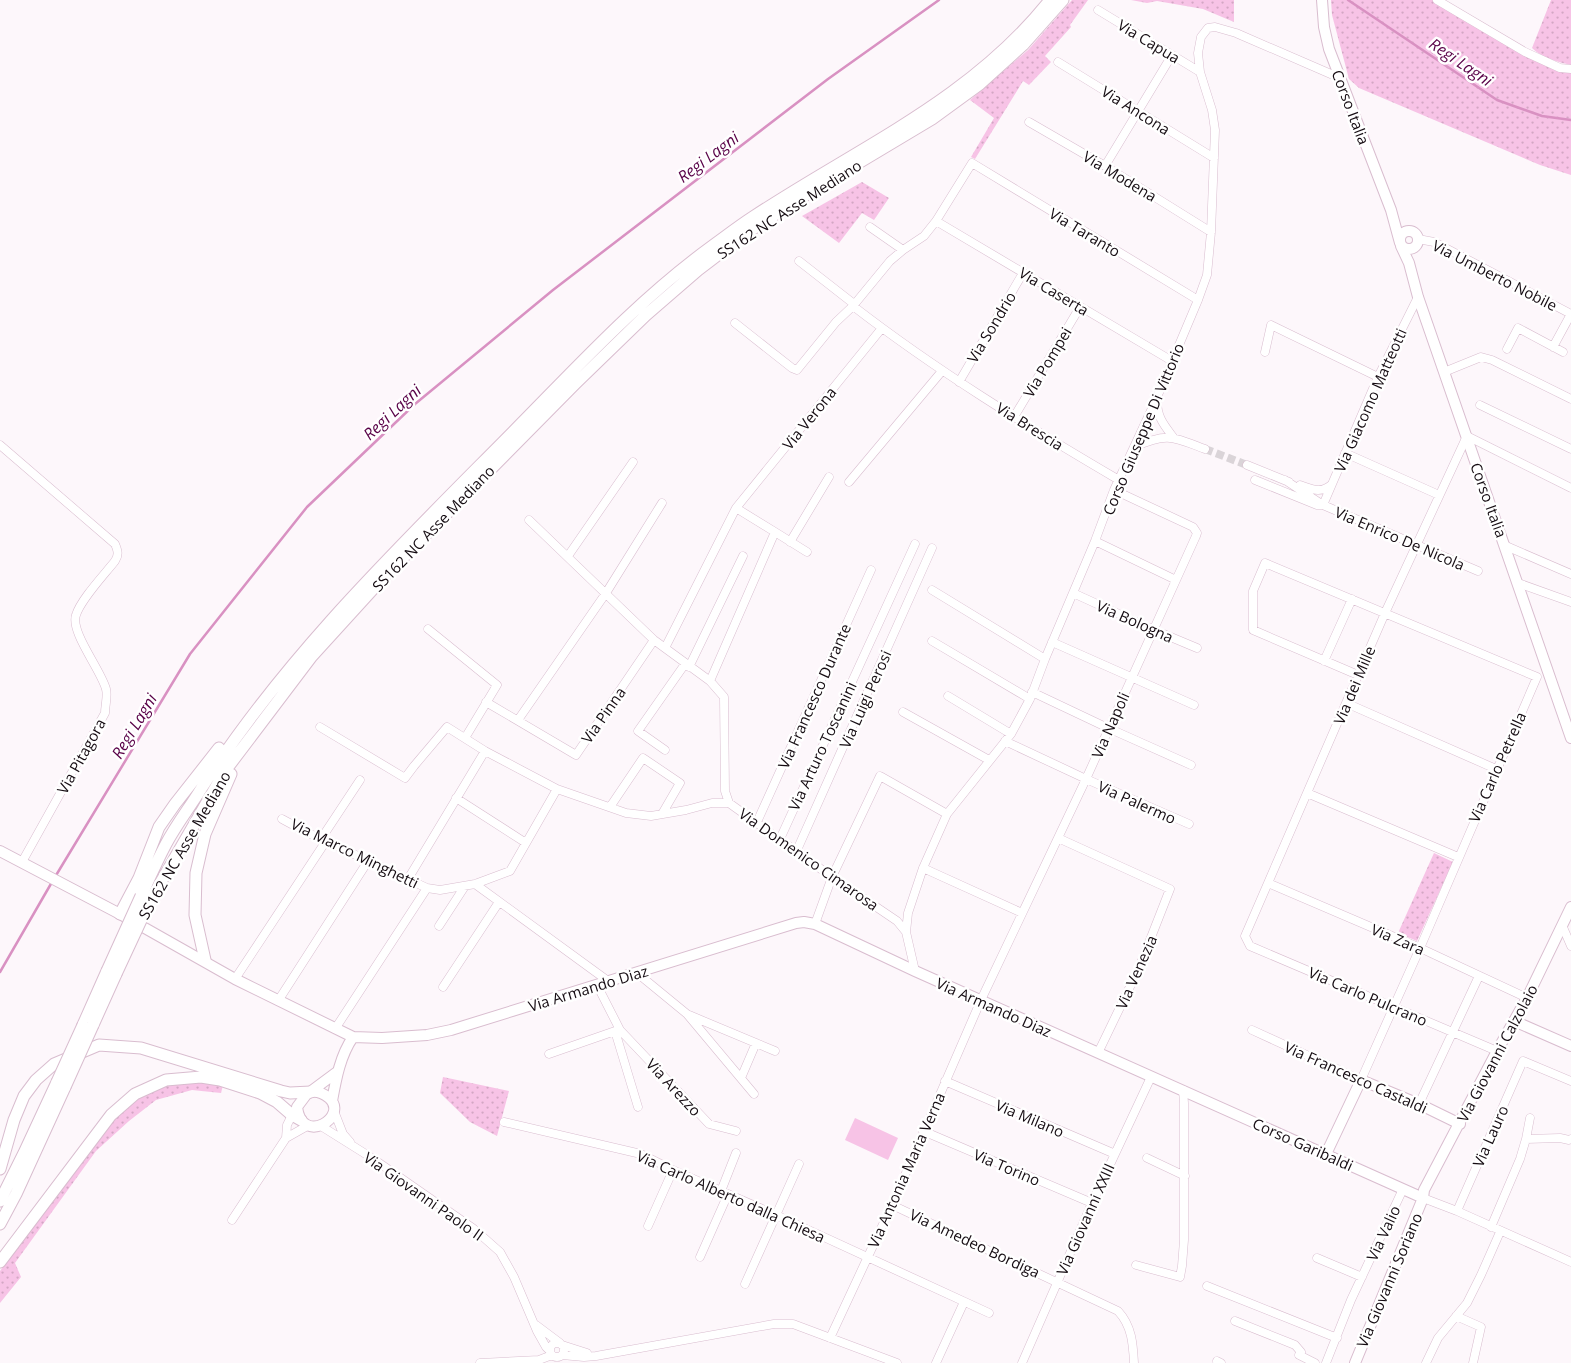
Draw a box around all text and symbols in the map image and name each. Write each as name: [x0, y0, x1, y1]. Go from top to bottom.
street label: Via Capua: [1114, 15, 1184, 67]
water label: Regi Lagni: [1425, 33, 1498, 92]
street label: Corso Italia: [1328, 67, 1374, 147]
street label: Via Ancona: [1098, 81, 1174, 139]
water label: Regi Lagni: [673, 126, 744, 187]
street label: Via Modena: [1079, 146, 1161, 206]
street label: SS162 NC Asse Mediano: [713, 155, 865, 263]
street label: Via Taranto: [1046, 203, 1124, 261]
street label: Via Umberto Nobile: [1429, 235, 1561, 315]
street label: Via Caserta: [1015, 262, 1093, 320]
street label: Via Sondrio: [962, 288, 1020, 366]
street label: Via Pompei: [1018, 323, 1076, 401]
street label: Via Giacomo Matteotti: [1329, 325, 1411, 475]
street label: Corso Giuseppe Di Vittorio: [1098, 340, 1188, 518]
water label: Regi Lagni: [358, 379, 426, 445]
street label: Via Verona: [778, 383, 840, 453]
street label: Via Brescia: [993, 397, 1067, 455]
street label: Corso Italia: [1466, 460, 1512, 540]
street label: SS162 NC Asse Mediano: [367, 461, 499, 595]
street label: Via Enrico De Nicola: [1332, 502, 1468, 574]
street label: Via Bologna: [1093, 595, 1177, 647]
street label: Via Francesco Durante: [773, 620, 855, 772]
street label: Via dei Mille: [1328, 643, 1380, 727]
street label: Via Luigi Perosi: [834, 647, 896, 751]
street label: Via Arturo Toscanini: [783, 678, 861, 814]
street label: Via Pinna: [576, 683, 630, 747]
water label: Regi Lagni: [106, 689, 162, 762]
street label: Via Napoli: [1087, 689, 1133, 761]
street label: Via Carlo Petrella: [1464, 709, 1530, 825]
street label: Via Pitagora: [52, 715, 110, 797]
street label: SS162 NC Asse Mediano: [133, 767, 235, 923]
street label: Via Palermo: [1095, 776, 1179, 828]
street label: Via Domenico Cimarosa: [735, 803, 883, 915]
street label: Via Marco Minghetti: [288, 813, 422, 893]
street label: Via Zara: [1368, 919, 1428, 959]
street label: Via Venezia: [1111, 932, 1161, 1012]
street label: Via Armando Diaz: [526, 960, 650, 1016]
street label: Via Carlo Pulcrano: [1305, 962, 1431, 1030]
street label: Via Armando Diaz: [933, 973, 1055, 1041]
street label: Via Giovanni Calzolaio: [1452, 981, 1542, 1125]
street label: Via Francesco Castaldi: [1281, 1036, 1431, 1118]
street label: Via Arezzo: [642, 1054, 706, 1120]
street label: Via Antonia Maria Verna: [863, 1089, 949, 1251]
street label: Via Milano: [993, 1095, 1067, 1141]
street label: Via Lauro: [1468, 1102, 1512, 1170]
street label: Corso Garibaldi: [1250, 1113, 1356, 1175]
street label: Via Torino: [971, 1144, 1043, 1190]
street label: Via Carlo Alberto dalla Chiesa: [634, 1145, 828, 1247]
street label: Via Giovanni Paolo II: [360, 1147, 488, 1245]
street label: Via Giovanni XXIII: [1051, 1160, 1119, 1278]
street label: Via Valio: [1362, 1202, 1404, 1264]
street label: Via Amedeo Bordiga: [907, 1204, 1043, 1282]
street label: Via Giovanni Soriano: [1352, 1210, 1426, 1350]

